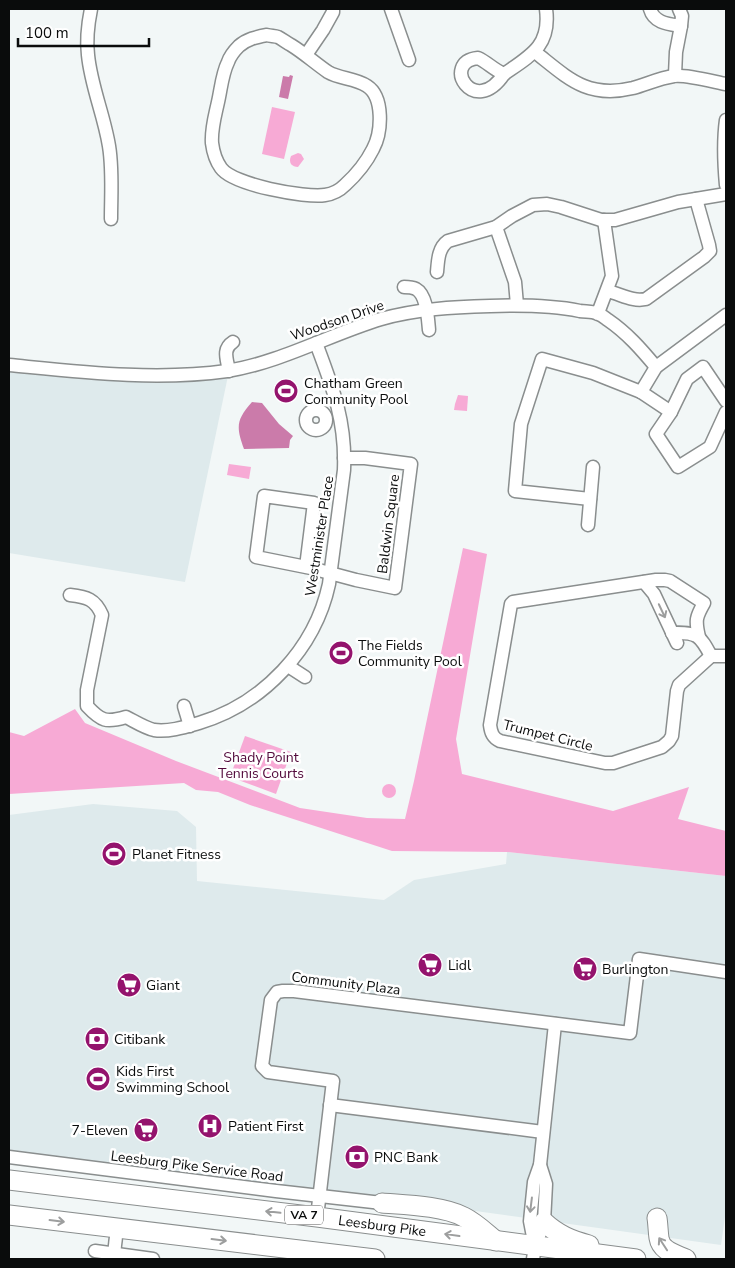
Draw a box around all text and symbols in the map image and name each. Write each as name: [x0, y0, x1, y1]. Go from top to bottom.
scale bar: [18, 15, 149, 47]
text: 100 m: [25, 23, 69, 43]
street label: Woodson Drive: [288, 296, 386, 345]
place label: Chatham Green Community Pool: [304, 374, 409, 409]
sports icon: Chatham Green Community Pool: [273, 378, 299, 404]
street label: Baldwin Square: [373, 473, 404, 575]
street label: Westminister Place: [301, 474, 338, 598]
one-way arrow: [658, 603, 668, 618]
place label: The Fields Community Pool: [358, 636, 463, 671]
sports icon: The Fields Community Pool: [328, 640, 354, 666]
street label: Trumpet Circle: [501, 715, 595, 756]
park label: Shady Point Tennis Courts: [218, 748, 304, 783]
sports icon: Planet Fitness: [101, 841, 127, 867]
place label: Planet Fitness: [132, 845, 221, 864]
supermarket icon: Lidl: [417, 952, 443, 978]
place label: Lidl: [448, 956, 472, 975]
supermarket icon: Burlington: [572, 956, 598, 982]
place label: Burlington: [602, 960, 668, 979]
street label: Community Plaza: [290, 967, 402, 1000]
supermarket icon: Giant: [116, 972, 142, 998]
place label: Giant: [146, 976, 180, 995]
bank icon: Citibank: [84, 1026, 110, 1052]
place label: Citibank: [114, 1030, 166, 1049]
place label: Kids First Swimming School: [116, 1062, 230, 1097]
sports icon: Kids First Swimming School: [85, 1066, 111, 1092]
hospital icon: Patient First: [197, 1113, 223, 1139]
supermarket icon: 7-Eleven: [133, 1117, 159, 1143]
place label: Patient First: [228, 1117, 304, 1136]
place label: 7-Eleven: [72, 1121, 128, 1140]
bank icon: PNC Bank: [344, 1144, 370, 1170]
street label: Leesburg Pike Service Road: [110, 1146, 284, 1187]
place label: PNC Bank: [374, 1148, 439, 1167]
one-way arrow: [526, 1197, 536, 1213]
road number: VA 7: [285, 1206, 323, 1224]
one-way arrow: [266, 1207, 282, 1217]
street label: Leesburg Pike: [337, 1211, 427, 1241]
one-way arrow: [49, 1216, 65, 1226]
one-way arrow: [444, 1230, 460, 1240]
one-way arrow: [210, 1235, 226, 1245]
one-way arrow: [658, 1237, 669, 1251]

